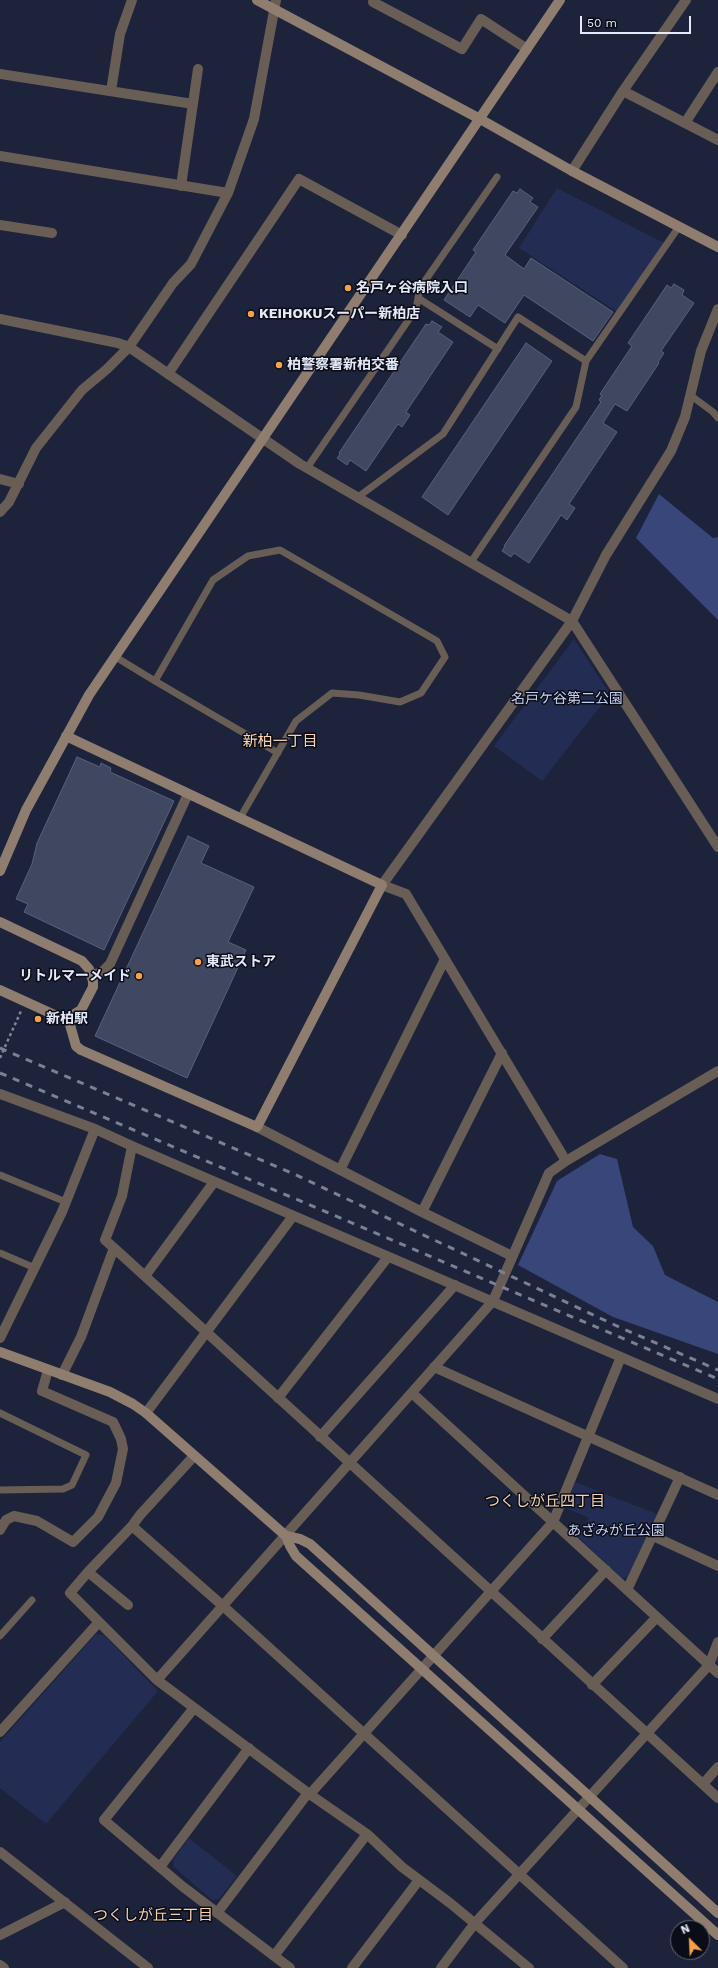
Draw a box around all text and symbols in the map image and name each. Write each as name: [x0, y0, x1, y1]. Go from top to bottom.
scale bar: [582, 8, 693, 34]
text: 50 m: [587, 16, 617, 30]
place label: 名戸ヶ谷病院入口: [356, 280, 468, 296]
marker: 名戸ヶ谷病院入口: [343, 283, 353, 293]
place label: KEIHOKUスーパー新柏店: [259, 306, 420, 322]
marker: KEIHOKUスーパー新柏店: [246, 309, 256, 319]
place label: 柏警察署新柏交番: [287, 357, 399, 373]
marker: 柏警察署新柏交番: [274, 360, 284, 370]
park label: 名戸ケ谷第二公園: [511, 691, 623, 707]
district label: 新柏一丁目: [243, 733, 317, 751]
place label: 東武ストア: [206, 954, 276, 970]
marker: 東武ストア: [193, 957, 203, 967]
place label: リトルマーメイド: [19, 968, 131, 984]
marker: リトルマーメイド: [134, 971, 144, 981]
place label: 新柏駅: [46, 1011, 88, 1027]
marker: 新柏駅: [33, 1014, 43, 1024]
district label: つくしが丘四丁目: [485, 1493, 605, 1511]
park label: あざみが丘公園: [567, 1523, 665, 1539]
district label: つくしが丘三丁目: [93, 1907, 213, 1925]
north arrow: [670, 1920, 710, 1960]
text: N: [679, 1922, 692, 1937]

